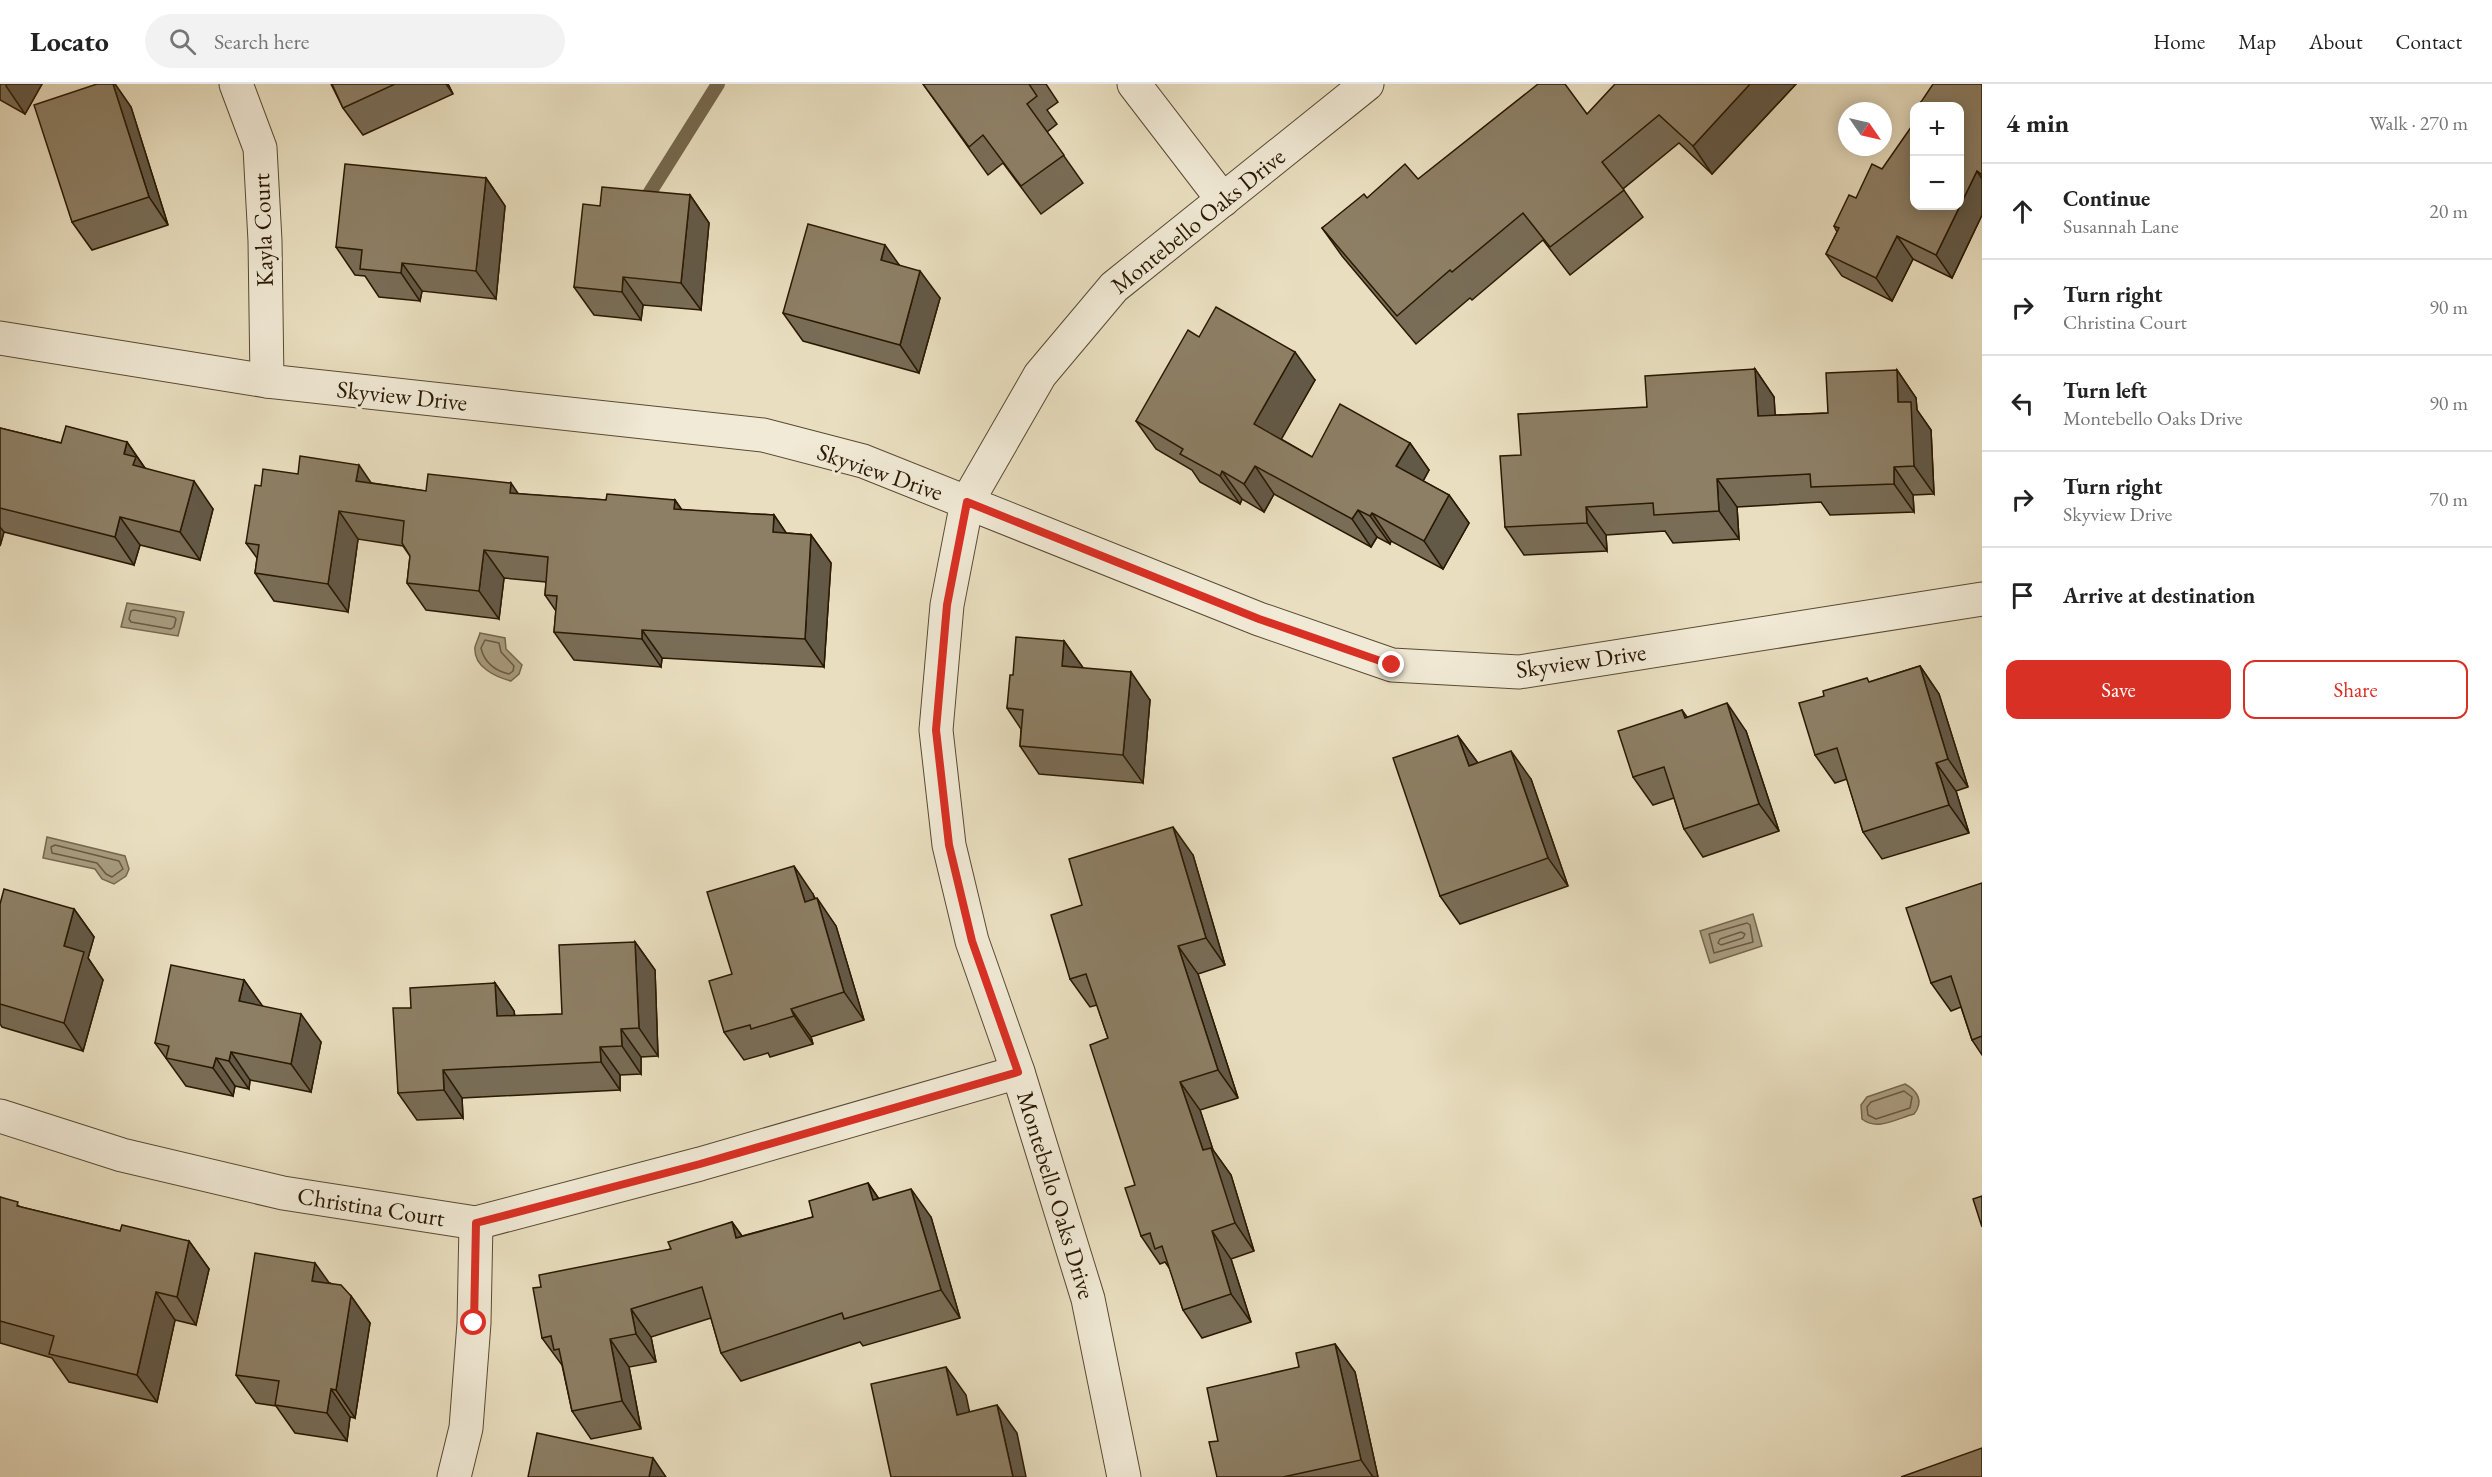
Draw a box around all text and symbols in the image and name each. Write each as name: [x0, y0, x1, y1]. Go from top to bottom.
search box: [145, 14, 565, 68]
text: Locato: [30, 23, 109, 59]
icon: search: [166, 25, 199, 58]
text: Search here: [214, 27, 309, 56]
text: Home: [2153, 28, 2205, 55]
text: Map: [2238, 28, 2276, 55]
text: About: [2309, 28, 2362, 55]
text: Contact: [2395, 28, 2462, 55]
north arrow: [1838, 102, 1892, 156]
map controls: [1910, 102, 1964, 210]
button: +: [1910, 102, 1964, 156]
text: 4 min: [2006, 106, 2069, 140]
text: Walk · 270 m: [2369, 110, 2468, 136]
street label: Montebello Oaks Drive: [1104, 141, 1291, 300]
button: −: [1910, 156, 1964, 210]
street label: Kayla Court: [245, 172, 280, 287]
text: Continue: [2063, 184, 2150, 213]
icon: ahead: [2006, 195, 2039, 228]
text: 20 m: [2429, 198, 2468, 224]
text: Susannah Lane: [2063, 213, 2179, 239]
text: Turn right: [2063, 280, 2162, 309]
icon: right: [2006, 291, 2039, 324]
text: 90 m: [2429, 294, 2468, 320]
text: Christina Court: [2063, 309, 2187, 335]
street label: Skyview Drive: [335, 373, 469, 418]
text: Turn left: [2063, 376, 2147, 405]
icon: left: [2006, 387, 2039, 420]
text: 90 m: [2429, 390, 2468, 416]
text: Montebello Oaks Drive: [2063, 405, 2243, 431]
street label: Skyview Drive: [813, 436, 947, 508]
text: Turn right: [2063, 472, 2162, 501]
icon: right: [2006, 483, 2039, 516]
text: 70 m: [2429, 486, 2468, 512]
text: Skyview Drive: [2063, 501, 2172, 527]
icon: arrive: [2006, 579, 2039, 612]
text: Arrive at destination: [2063, 581, 2255, 610]
street label: Skyview Drive: [1514, 636, 1648, 685]
route end: [1378, 651, 1404, 677]
button: Save: [2006, 660, 2231, 719]
button: Share: [2243, 660, 2468, 719]
street label: Montebello Oaks Drive: [1010, 1087, 1103, 1302]
street label: Christina Court: [295, 1180, 447, 1234]
route start: [460, 1309, 486, 1335]

